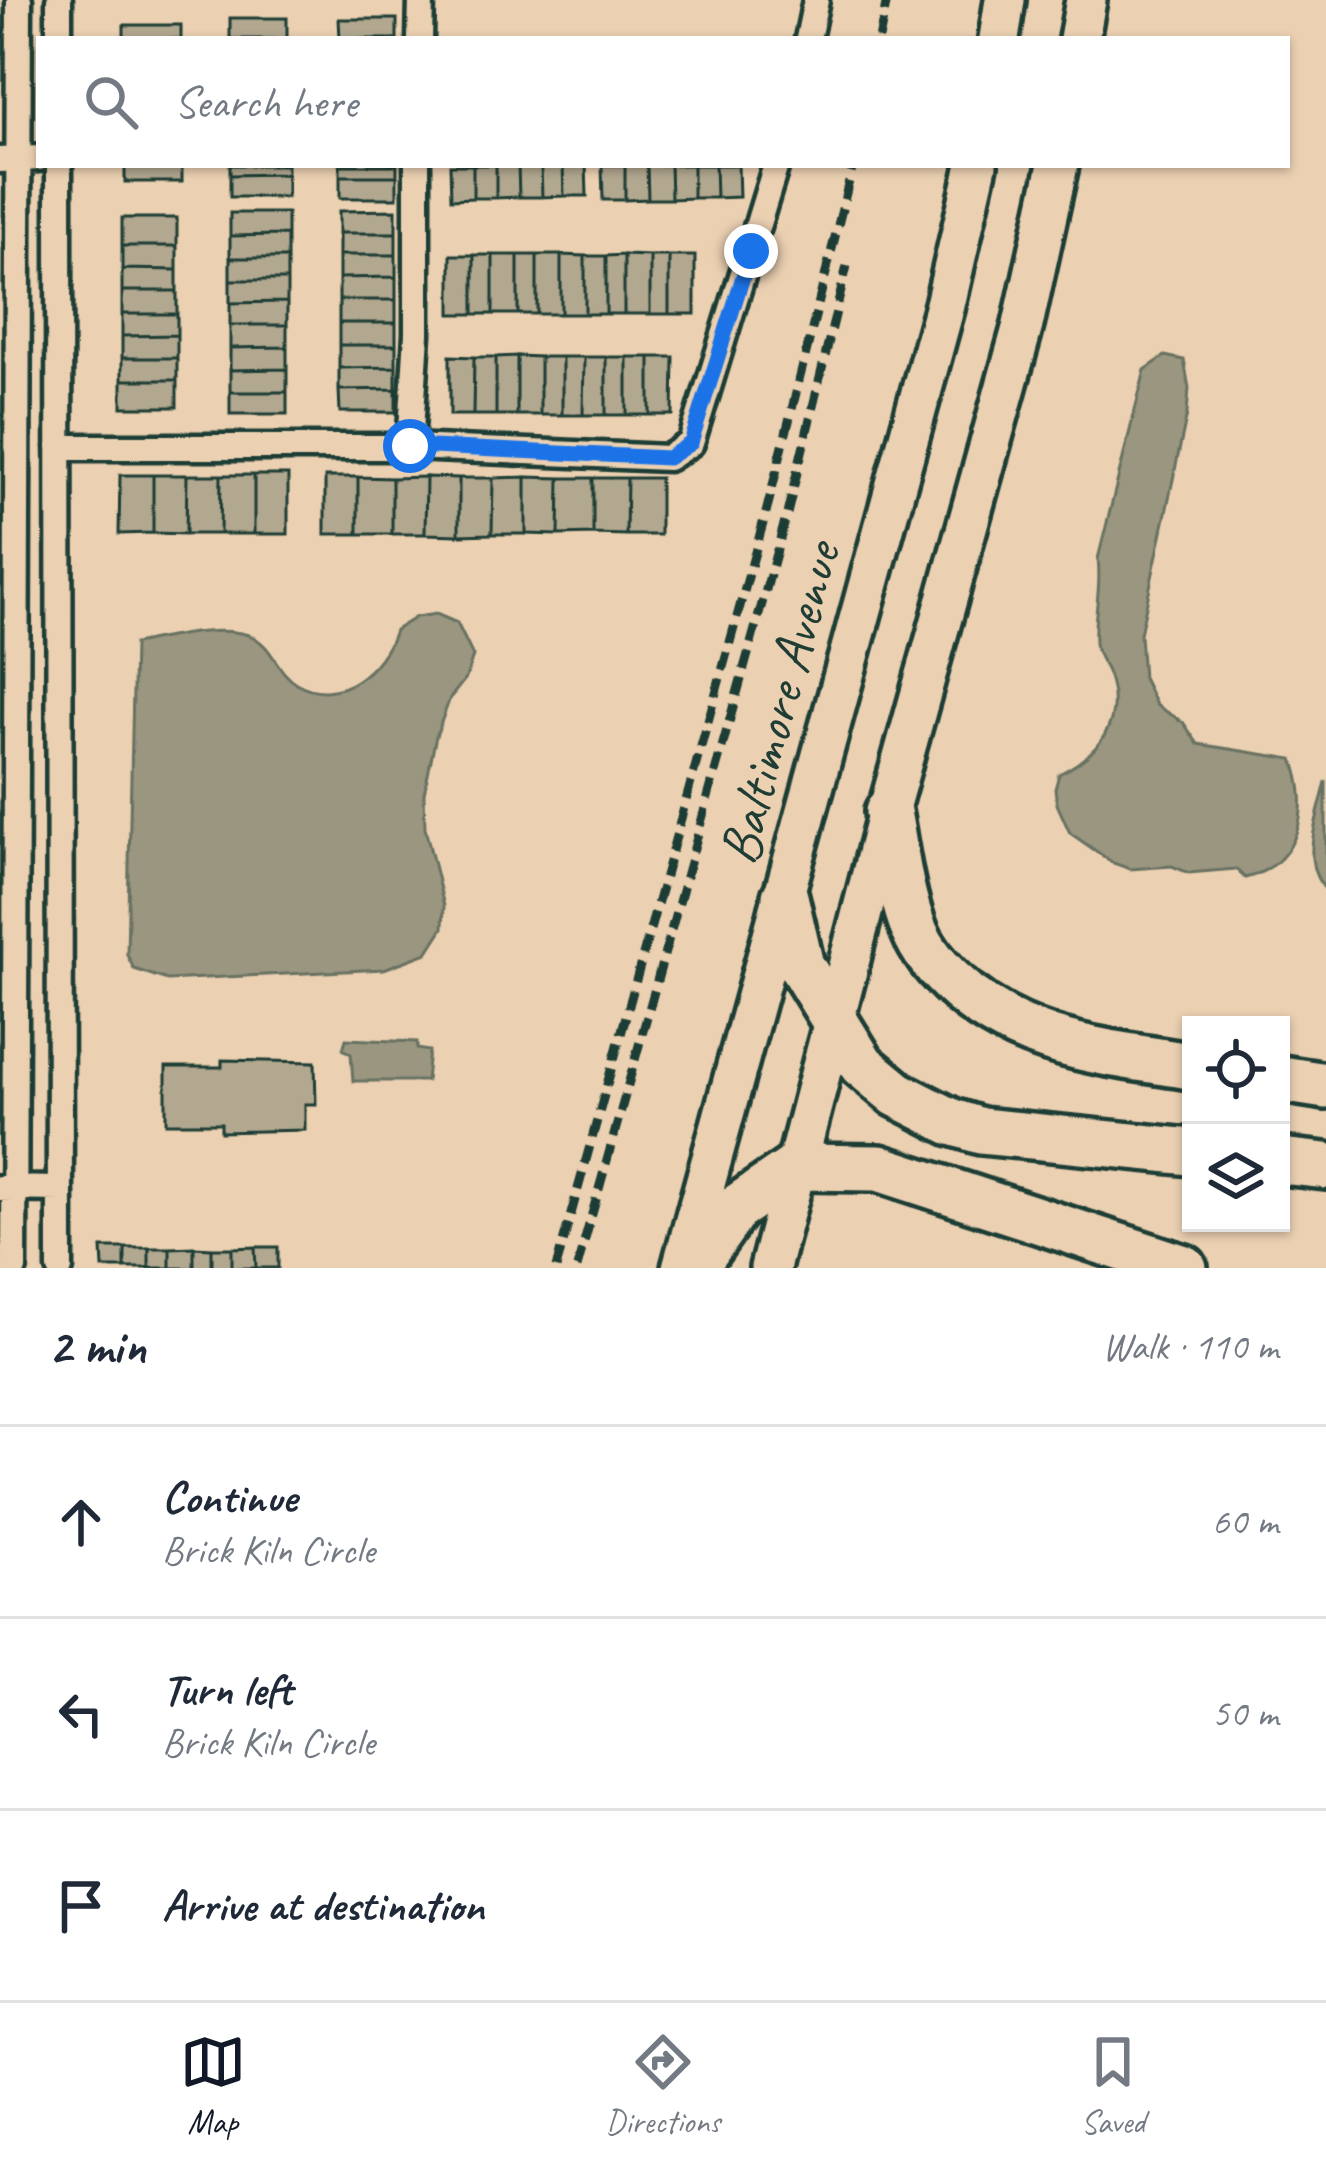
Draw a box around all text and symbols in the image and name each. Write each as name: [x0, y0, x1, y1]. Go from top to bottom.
search box: [36, 36, 1290, 168]
icon: search: [78, 69, 144, 135]
text: Search here: [174, 74, 357, 131]
route end: [724, 224, 778, 278]
route start: [383, 419, 437, 473]
street label: Baltimore Avenue: [702, 531, 857, 872]
map controls: [1182, 1016, 1290, 1232]
button: locate: [1182, 1016, 1290, 1124]
button: layers: [1182, 1124, 1290, 1232]
text: 2 min: [48, 1314, 146, 1378]
text: Walk · 110 m: [1102, 1322, 1278, 1371]
text: Continue: [162, 1469, 296, 1526]
icon: ahead: [48, 1489, 114, 1555]
text: 60 m: [1212, 1497, 1278, 1546]
text: Brick Kiln Circle: [162, 1526, 375, 1575]
text: Turn left: [162, 1661, 292, 1718]
icon: left: [48, 1681, 114, 1747]
text: 50 m: [1212, 1689, 1278, 1738]
text: Brick Kiln Circle: [162, 1718, 375, 1767]
icon: arrive: [48, 1873, 114, 1939]
text: Arrive at destination: [162, 1877, 484, 1934]
tab: Map: [180, 2029, 246, 2143]
tab: Directions: [606, 2029, 720, 2143]
tab: Saved: [1080, 2029, 1146, 2143]

